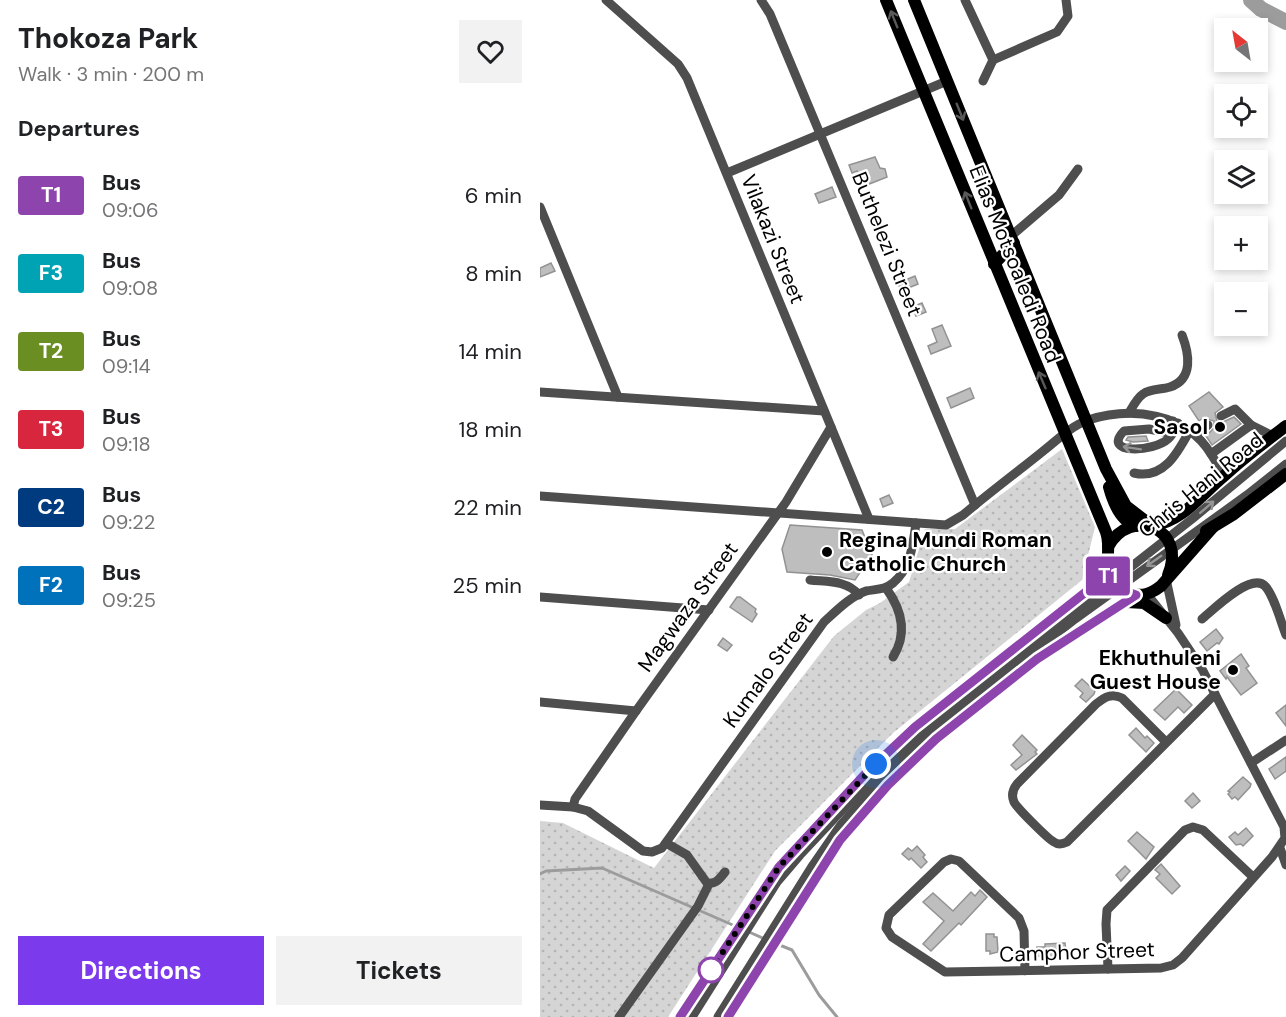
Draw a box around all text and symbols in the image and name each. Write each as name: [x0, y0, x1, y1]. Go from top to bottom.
one-way arrow: [888, 11, 899, 29]
north arrow: [1214, 18, 1268, 72]
map controls: [1214, 18, 1268, 336]
text: Thokoza Park: [18, 20, 198, 57]
button: heart: [459, 20, 522, 83]
text: Walk · 3 min · 200 m: [18, 61, 204, 87]
button: locate: [1214, 84, 1268, 138]
one-way arrow: [955, 103, 966, 121]
text: Departures: [18, 114, 140, 143]
button: layers: [1214, 150, 1268, 204]
street label: Elias Motsoaledi Road: [963, 161, 1067, 367]
text: Bus: [102, 168, 141, 197]
street label: Buthelezi Street: [845, 168, 929, 320]
street label: Vilakazi Street: [734, 170, 812, 308]
text: T1: [41, 181, 61, 209]
text: 6 min: [465, 181, 522, 210]
one-way arrow: [962, 191, 973, 209]
text: 09:06: [102, 197, 159, 223]
button: +: [1214, 216, 1268, 270]
text: Bus: [102, 246, 141, 275]
text: F3: [39, 259, 63, 287]
text: 8 min: [465, 259, 522, 288]
text: 09:08: [102, 275, 158, 301]
button: −: [1214, 282, 1268, 336]
text: Bus: [102, 324, 141, 353]
text: T2: [39, 337, 63, 365]
text: 14 min: [458, 337, 522, 366]
text: 09:14: [102, 353, 151, 379]
one-way arrow: [1036, 371, 1047, 390]
text: Bus: [102, 402, 141, 431]
place label: Sasol: [1153, 413, 1208, 441]
text: T3: [38, 415, 64, 443]
text: 18 min: [458, 415, 522, 444]
marker: Sasol: [1213, 420, 1227, 434]
street label: Chris Hani Road: [1133, 426, 1269, 544]
text: 09:18: [102, 431, 151, 457]
one-way arrow: [1123, 442, 1142, 453]
text: Bus: [102, 480, 141, 509]
text: C2: [37, 493, 65, 521]
text: 22 min: [453, 493, 522, 522]
one-way arrow: [1199, 500, 1215, 513]
text: 09:22: [102, 509, 155, 535]
place label: Regina Mundi Roman Catholic Church: [839, 526, 1052, 578]
street label: Magwaza Street: [631, 536, 745, 678]
marker: Regina Mundi Roman Catholic Church: [820, 545, 834, 559]
one-way arrow: [1147, 555, 1163, 567]
line badge: T1: [1081, 556, 1135, 596]
text: Bus: [102, 558, 141, 587]
text: T1: [1098, 562, 1118, 590]
text: F2: [39, 571, 63, 599]
text: 25 min: [453, 571, 522, 600]
text: 09:25: [102, 587, 156, 613]
street label: Kumalo Street: [717, 607, 819, 733]
place label: Ekhuthuleni Guest House: [1090, 644, 1221, 696]
marker: Ekhuthuleni Guest House: [1226, 663, 1240, 677]
your location: [861, 749, 891, 779]
street label: Camphor Street: [999, 935, 1155, 969]
button: Directions: [18, 936, 264, 1005]
button: Tickets: [276, 936, 522, 1005]
unlabelled marker: [698, 957, 724, 983]

